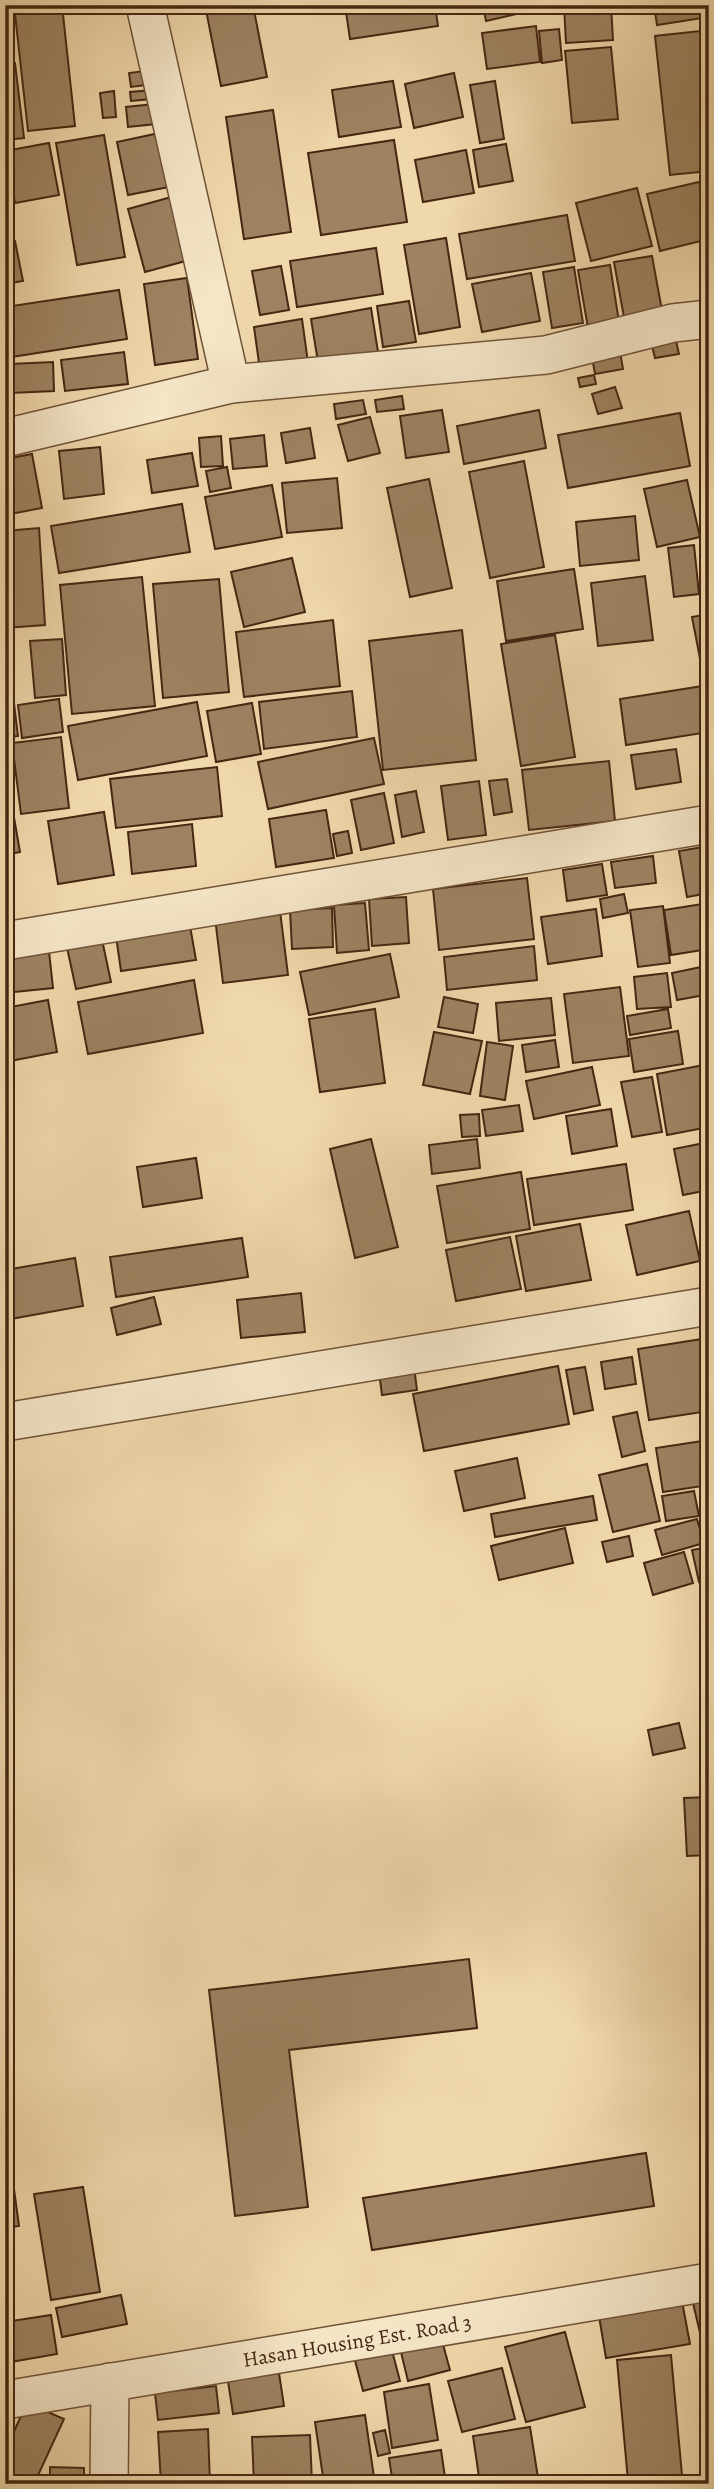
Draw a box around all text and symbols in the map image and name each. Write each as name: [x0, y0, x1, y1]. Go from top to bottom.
street label: Hasan Housing Est. Road 3: [241, 2308, 474, 2374]

